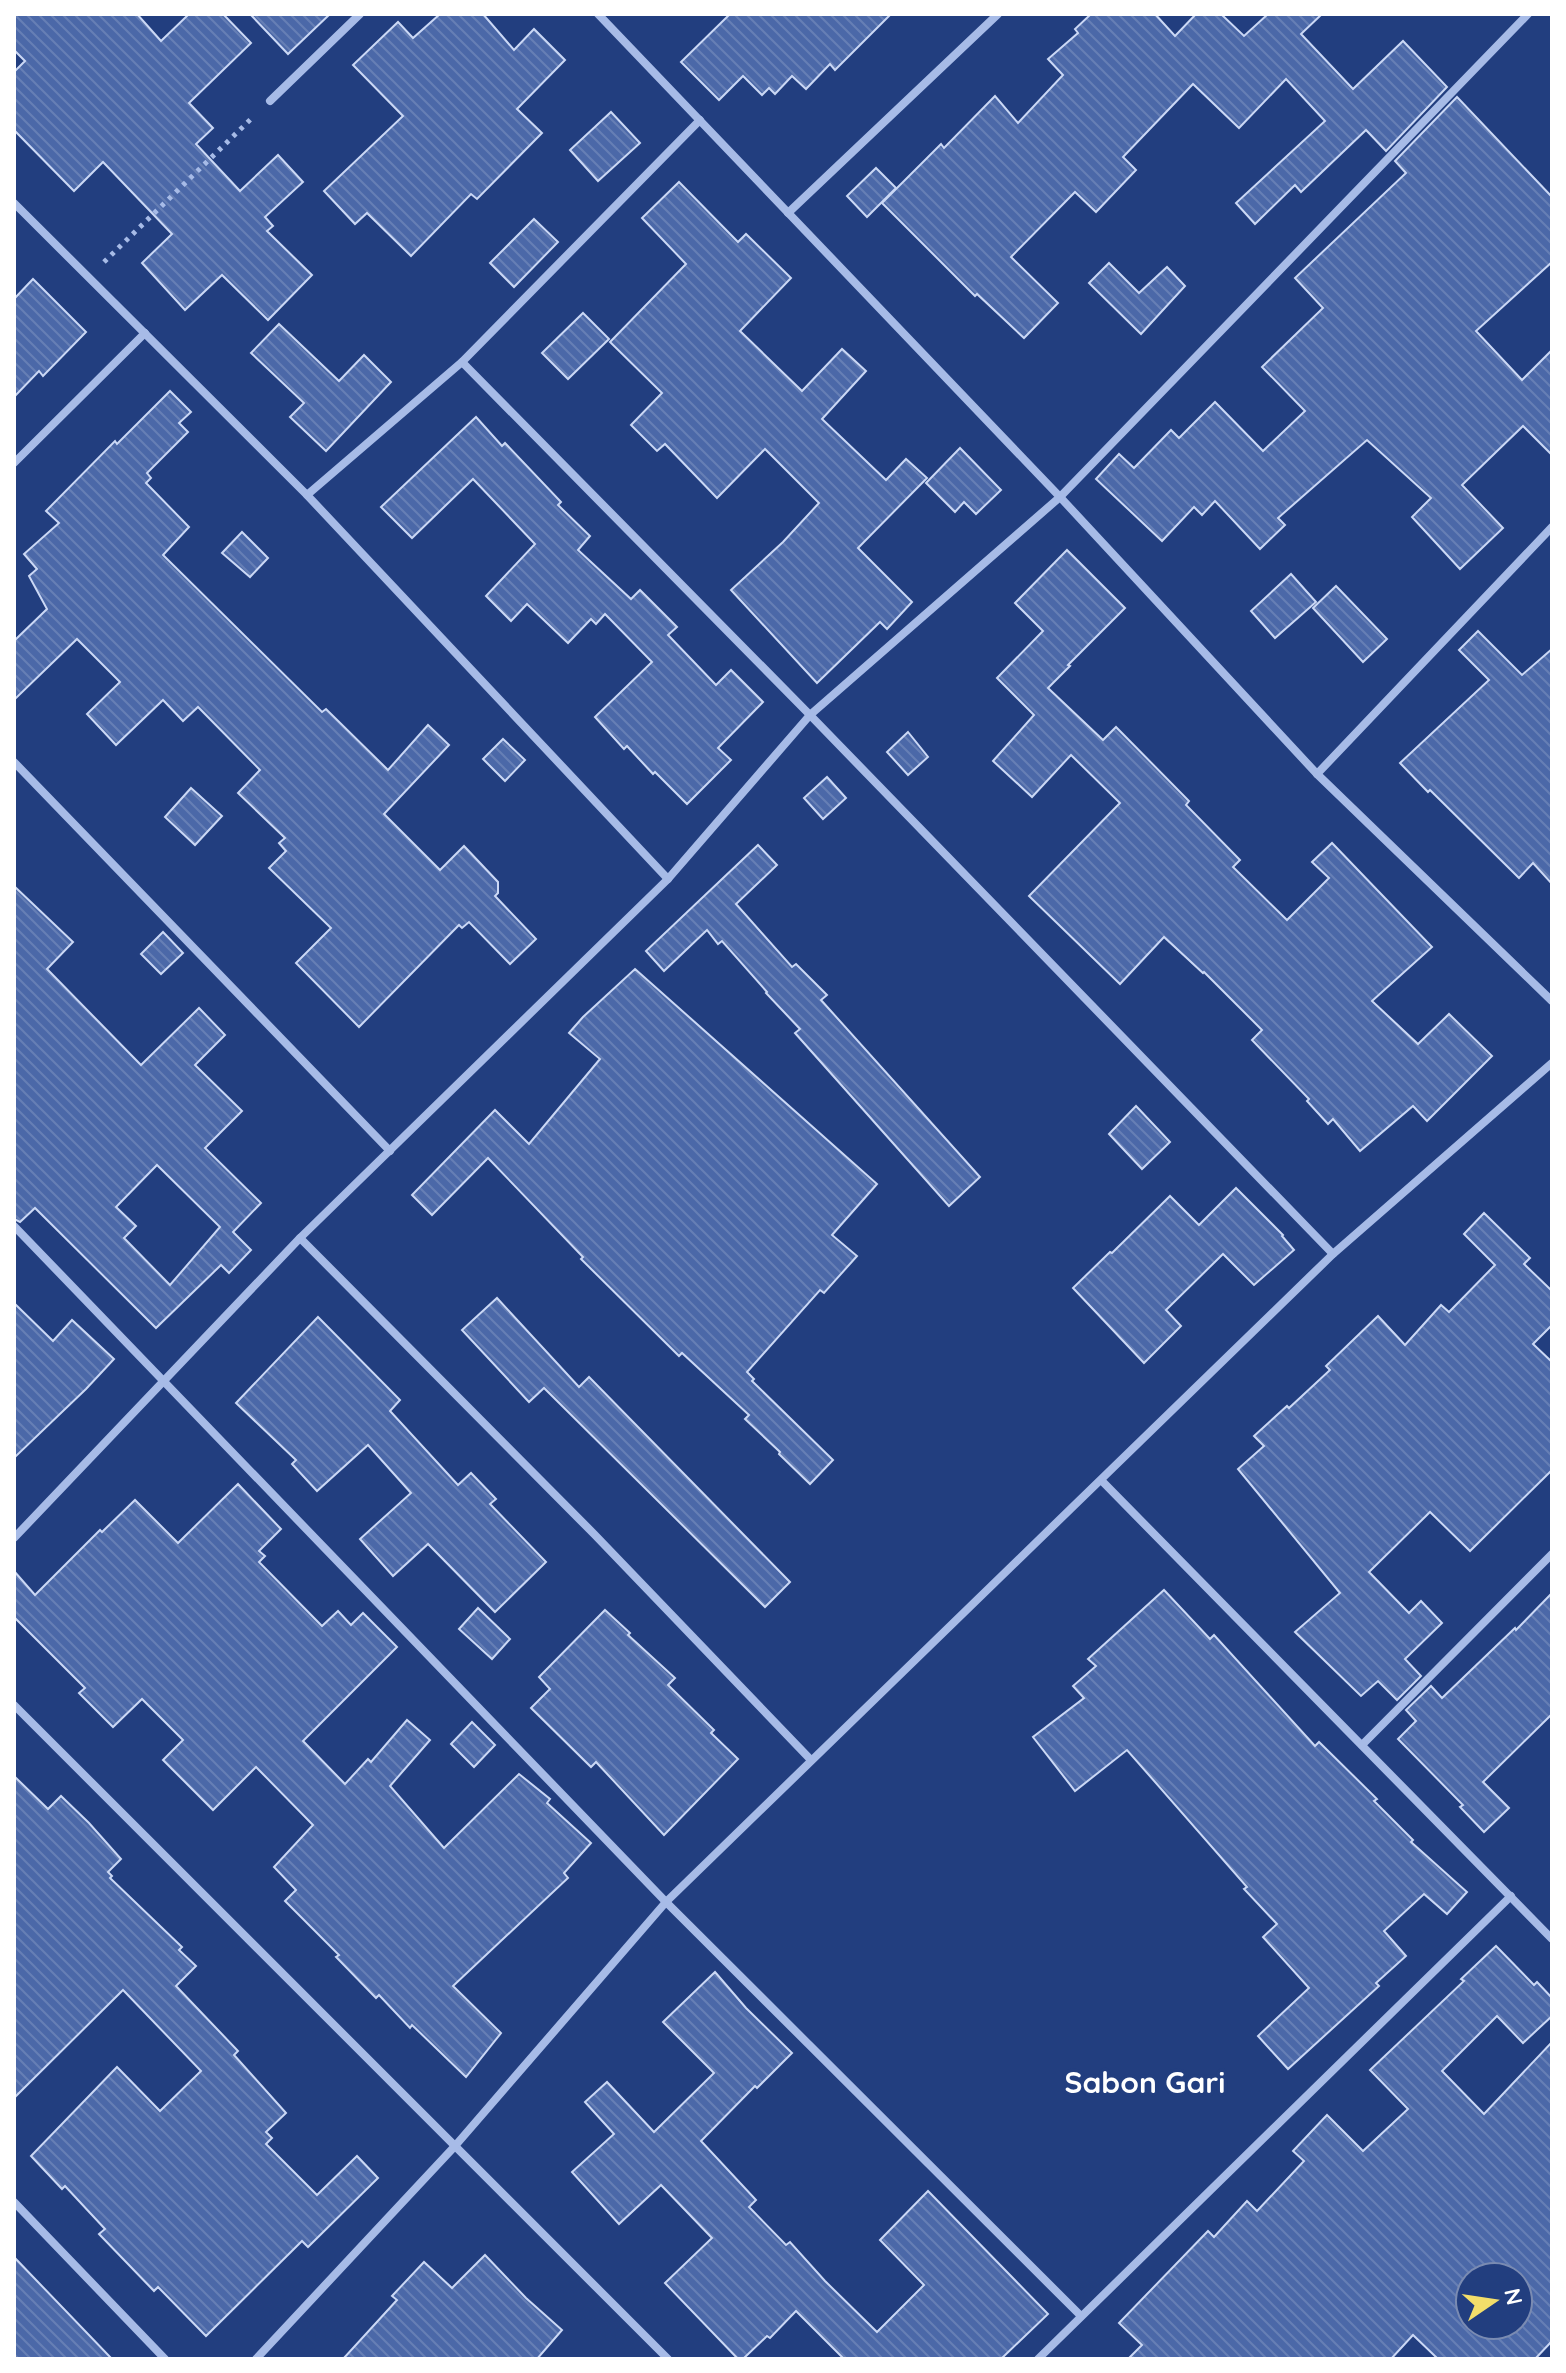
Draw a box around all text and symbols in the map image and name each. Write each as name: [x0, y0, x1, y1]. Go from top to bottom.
district label: Sabon Gari: [1065, 2063, 1225, 2101]
north arrow: [1454, 2261, 1534, 2341]
text: N: [1498, 2285, 1529, 2308]

